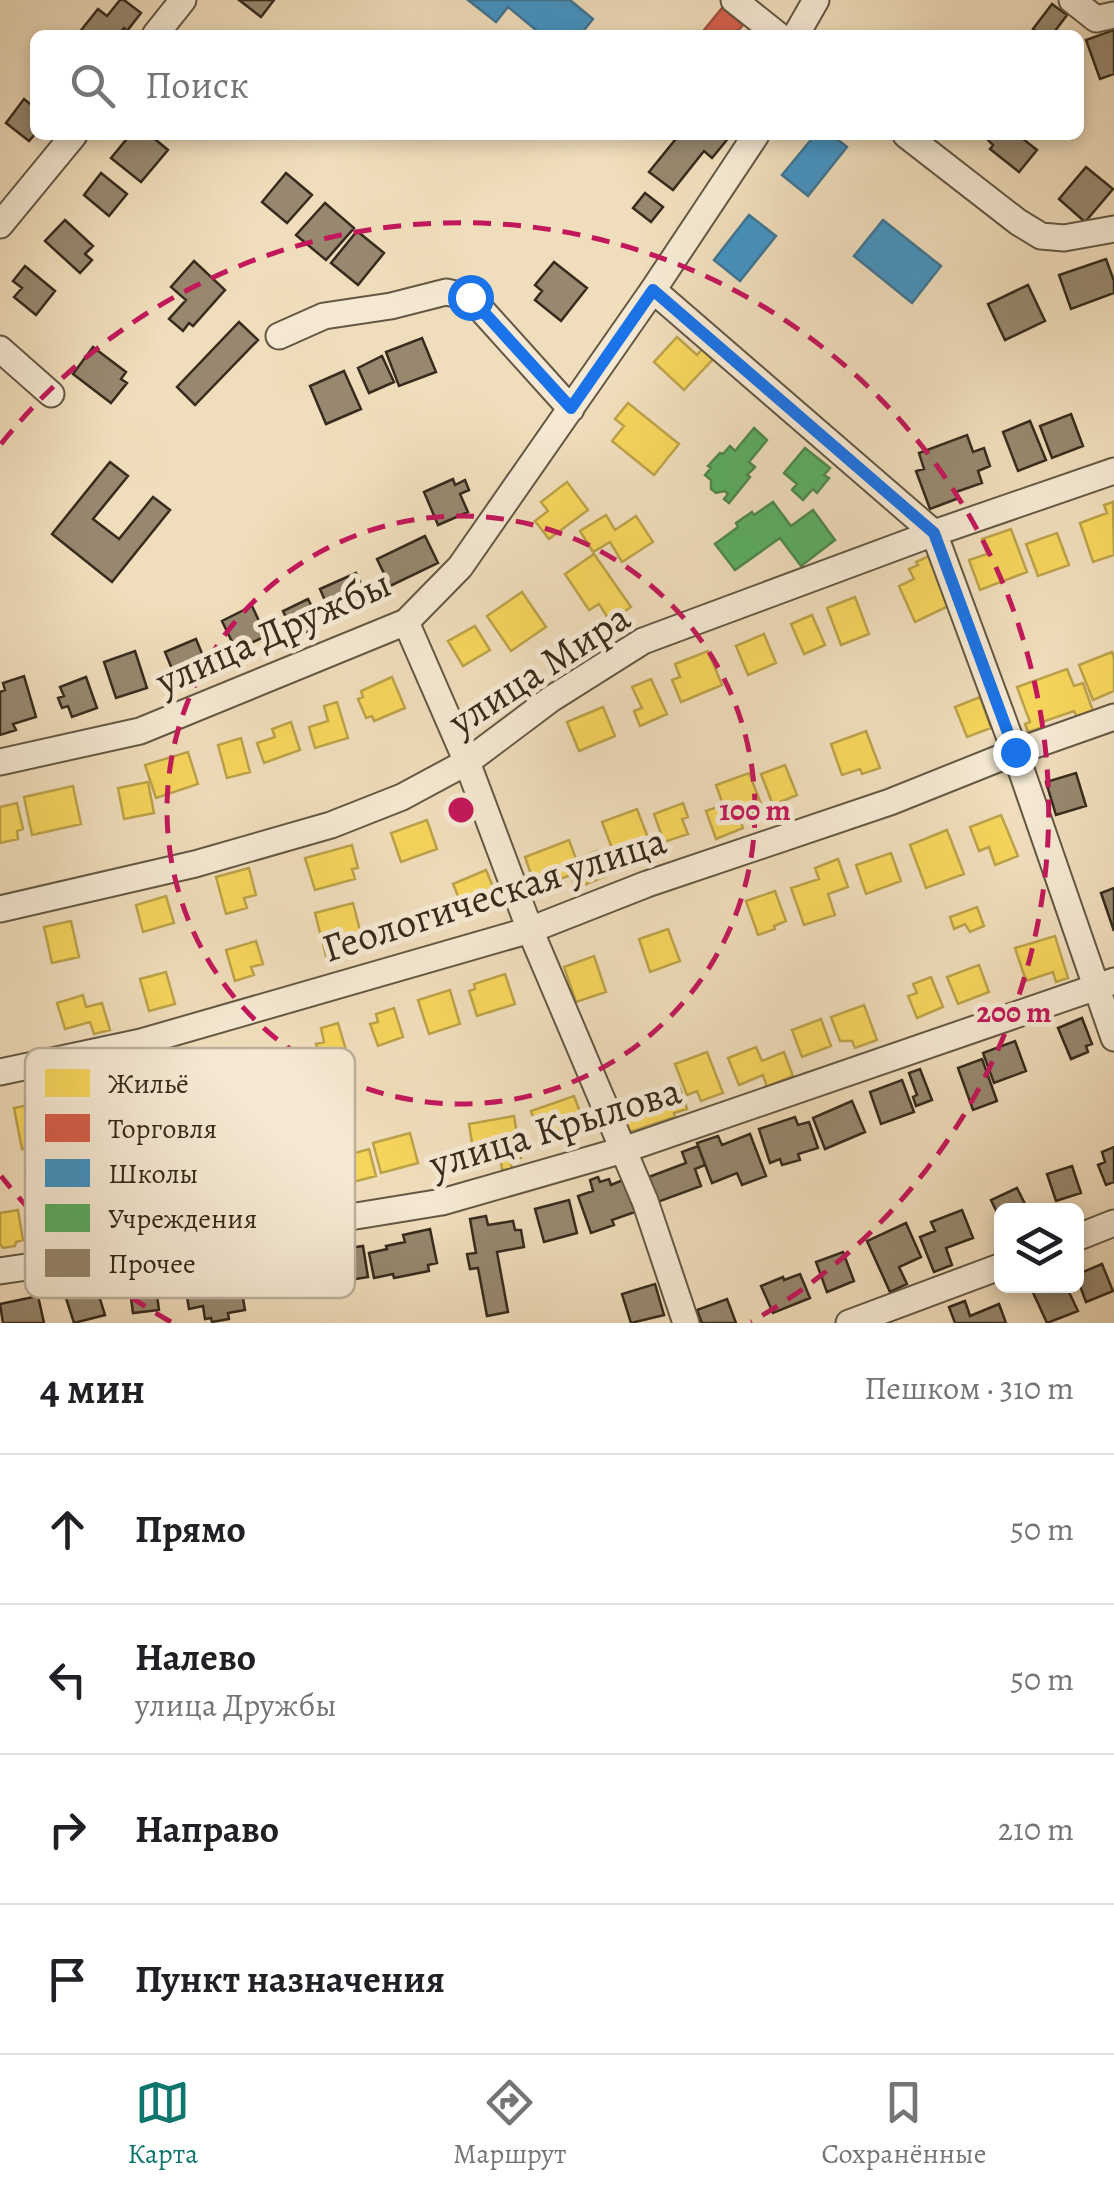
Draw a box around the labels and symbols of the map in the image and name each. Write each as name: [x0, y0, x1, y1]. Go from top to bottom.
route start: [448, 275, 494, 321]
street label: улица Дружбы: [146, 556, 399, 709]
street label: улица Мира: [437, 589, 641, 749]
route end: [993, 730, 1039, 776]
text: 100 m: [719, 790, 791, 830]
centre of rings: [443, 792, 479, 828]
street label: Геологическая улица: [315, 812, 673, 975]
text: 200 m: [976, 992, 1052, 1032]
legend: [25, 1048, 355, 1298]
street label: улица Крылова: [422, 1063, 688, 1192]
text: Жильё: [108, 1065, 189, 1103]
text: Торговля: [108, 1110, 217, 1148]
text: Школы: [108, 1155, 198, 1193]
text: Учреждения: [108, 1200, 257, 1238]
text: Прочее: [108, 1245, 196, 1283]

